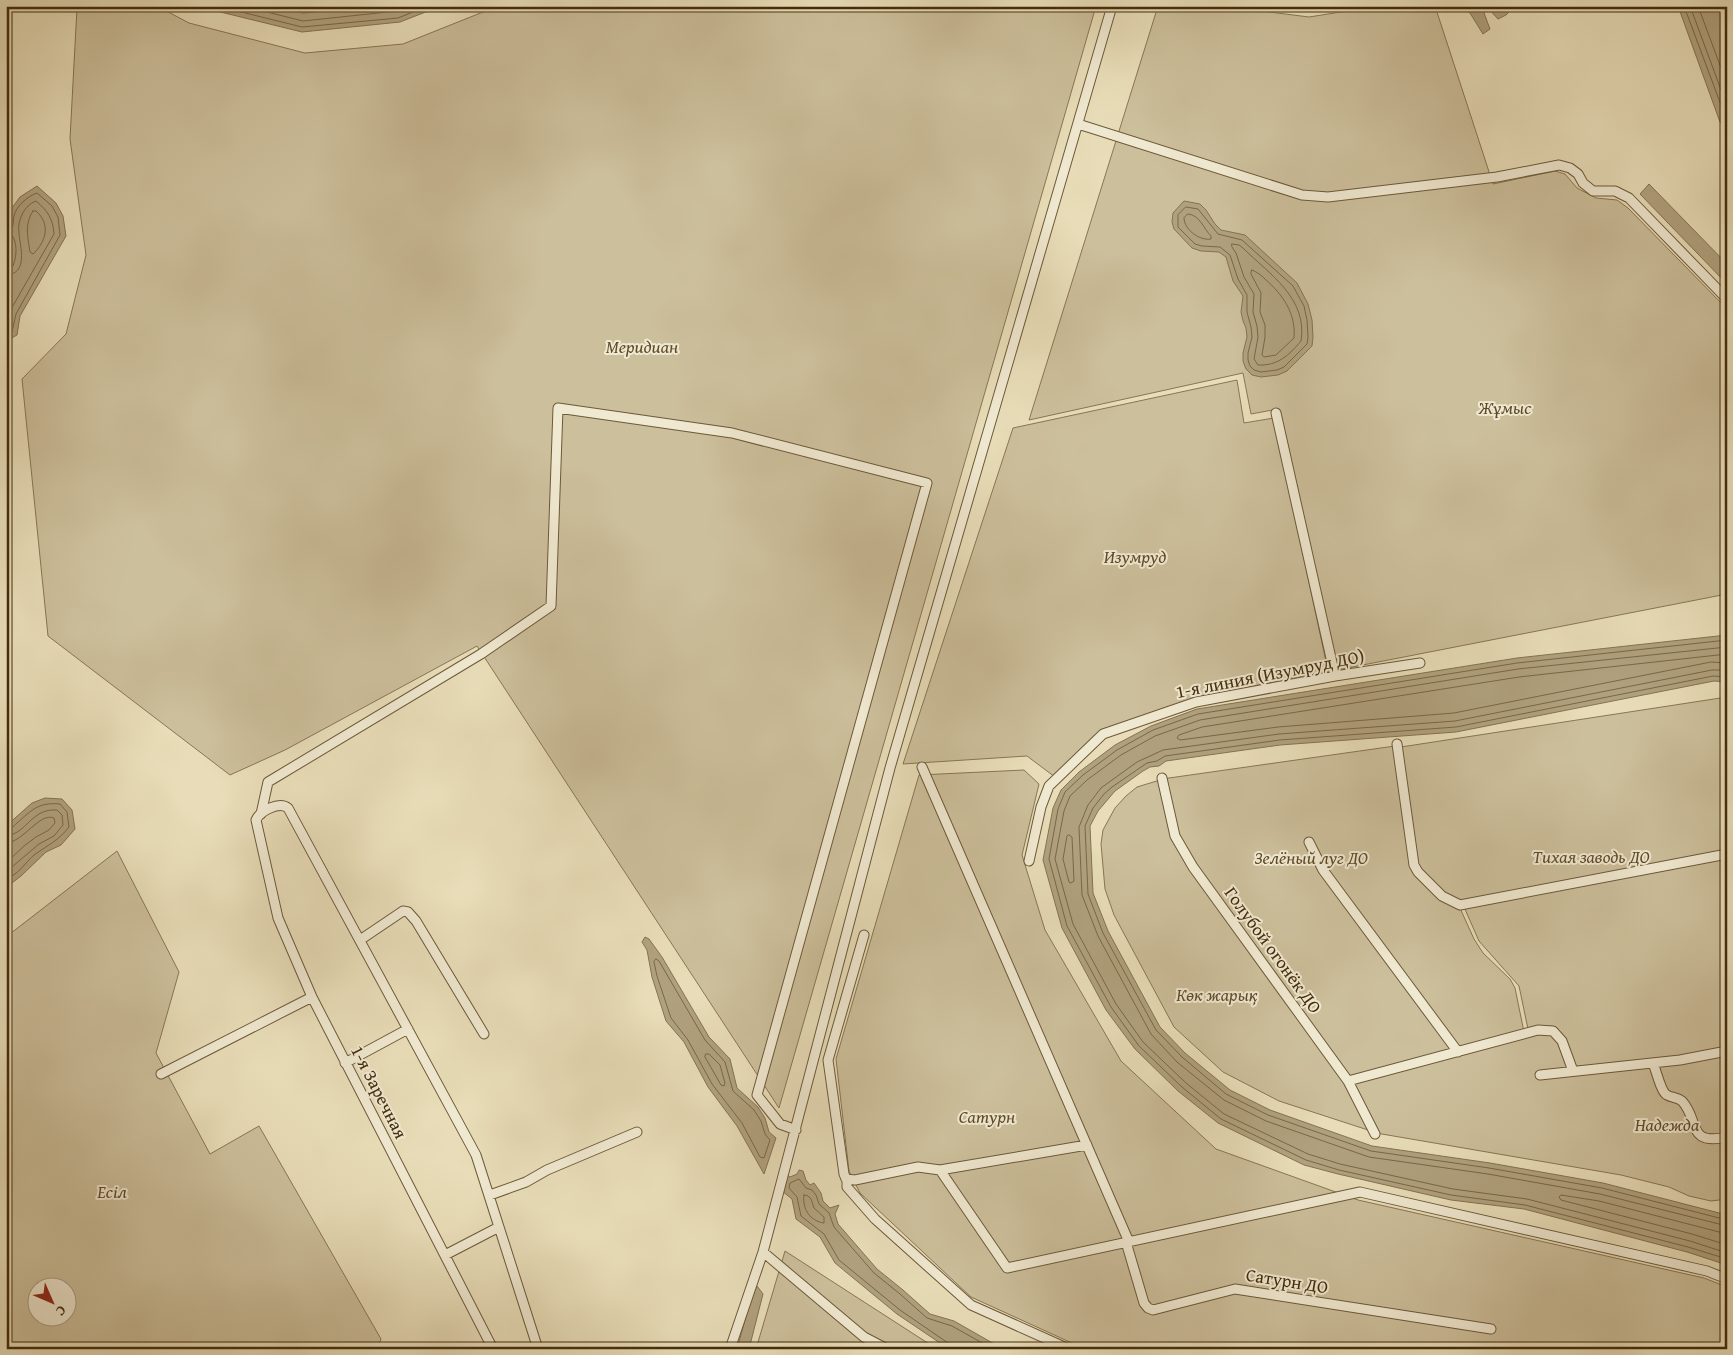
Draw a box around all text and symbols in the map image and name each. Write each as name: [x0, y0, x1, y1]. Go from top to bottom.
park label: Меридиан: [606, 333, 678, 360]
park label: Жұмыс: [1478, 394, 1532, 421]
park label: Изумруд: [1104, 543, 1166, 570]
street label: 1-я линия (Изумруд ДО): [1173, 642, 1366, 705]
park label: Тихая заводь ДО: [1533, 843, 1650, 870]
park label: Зелёный луг ДО: [1254, 844, 1368, 871]
street label: Голубой огонёк ДО: [1218, 881, 1329, 1019]
park label: Көк жарық: [1176, 981, 1258, 1008]
street label: 1-я Заречная: [344, 1040, 415, 1143]
park label: Сатурн: [959, 1103, 1015, 1130]
park label: Надежда: [1635, 1111, 1700, 1138]
park label: Есіл: [96, 1178, 128, 1205]
street label: Сатурн ДО: [1244, 1261, 1330, 1300]
north arrow: [28, 1278, 78, 1328]
text: С: [51, 1301, 71, 1321]

